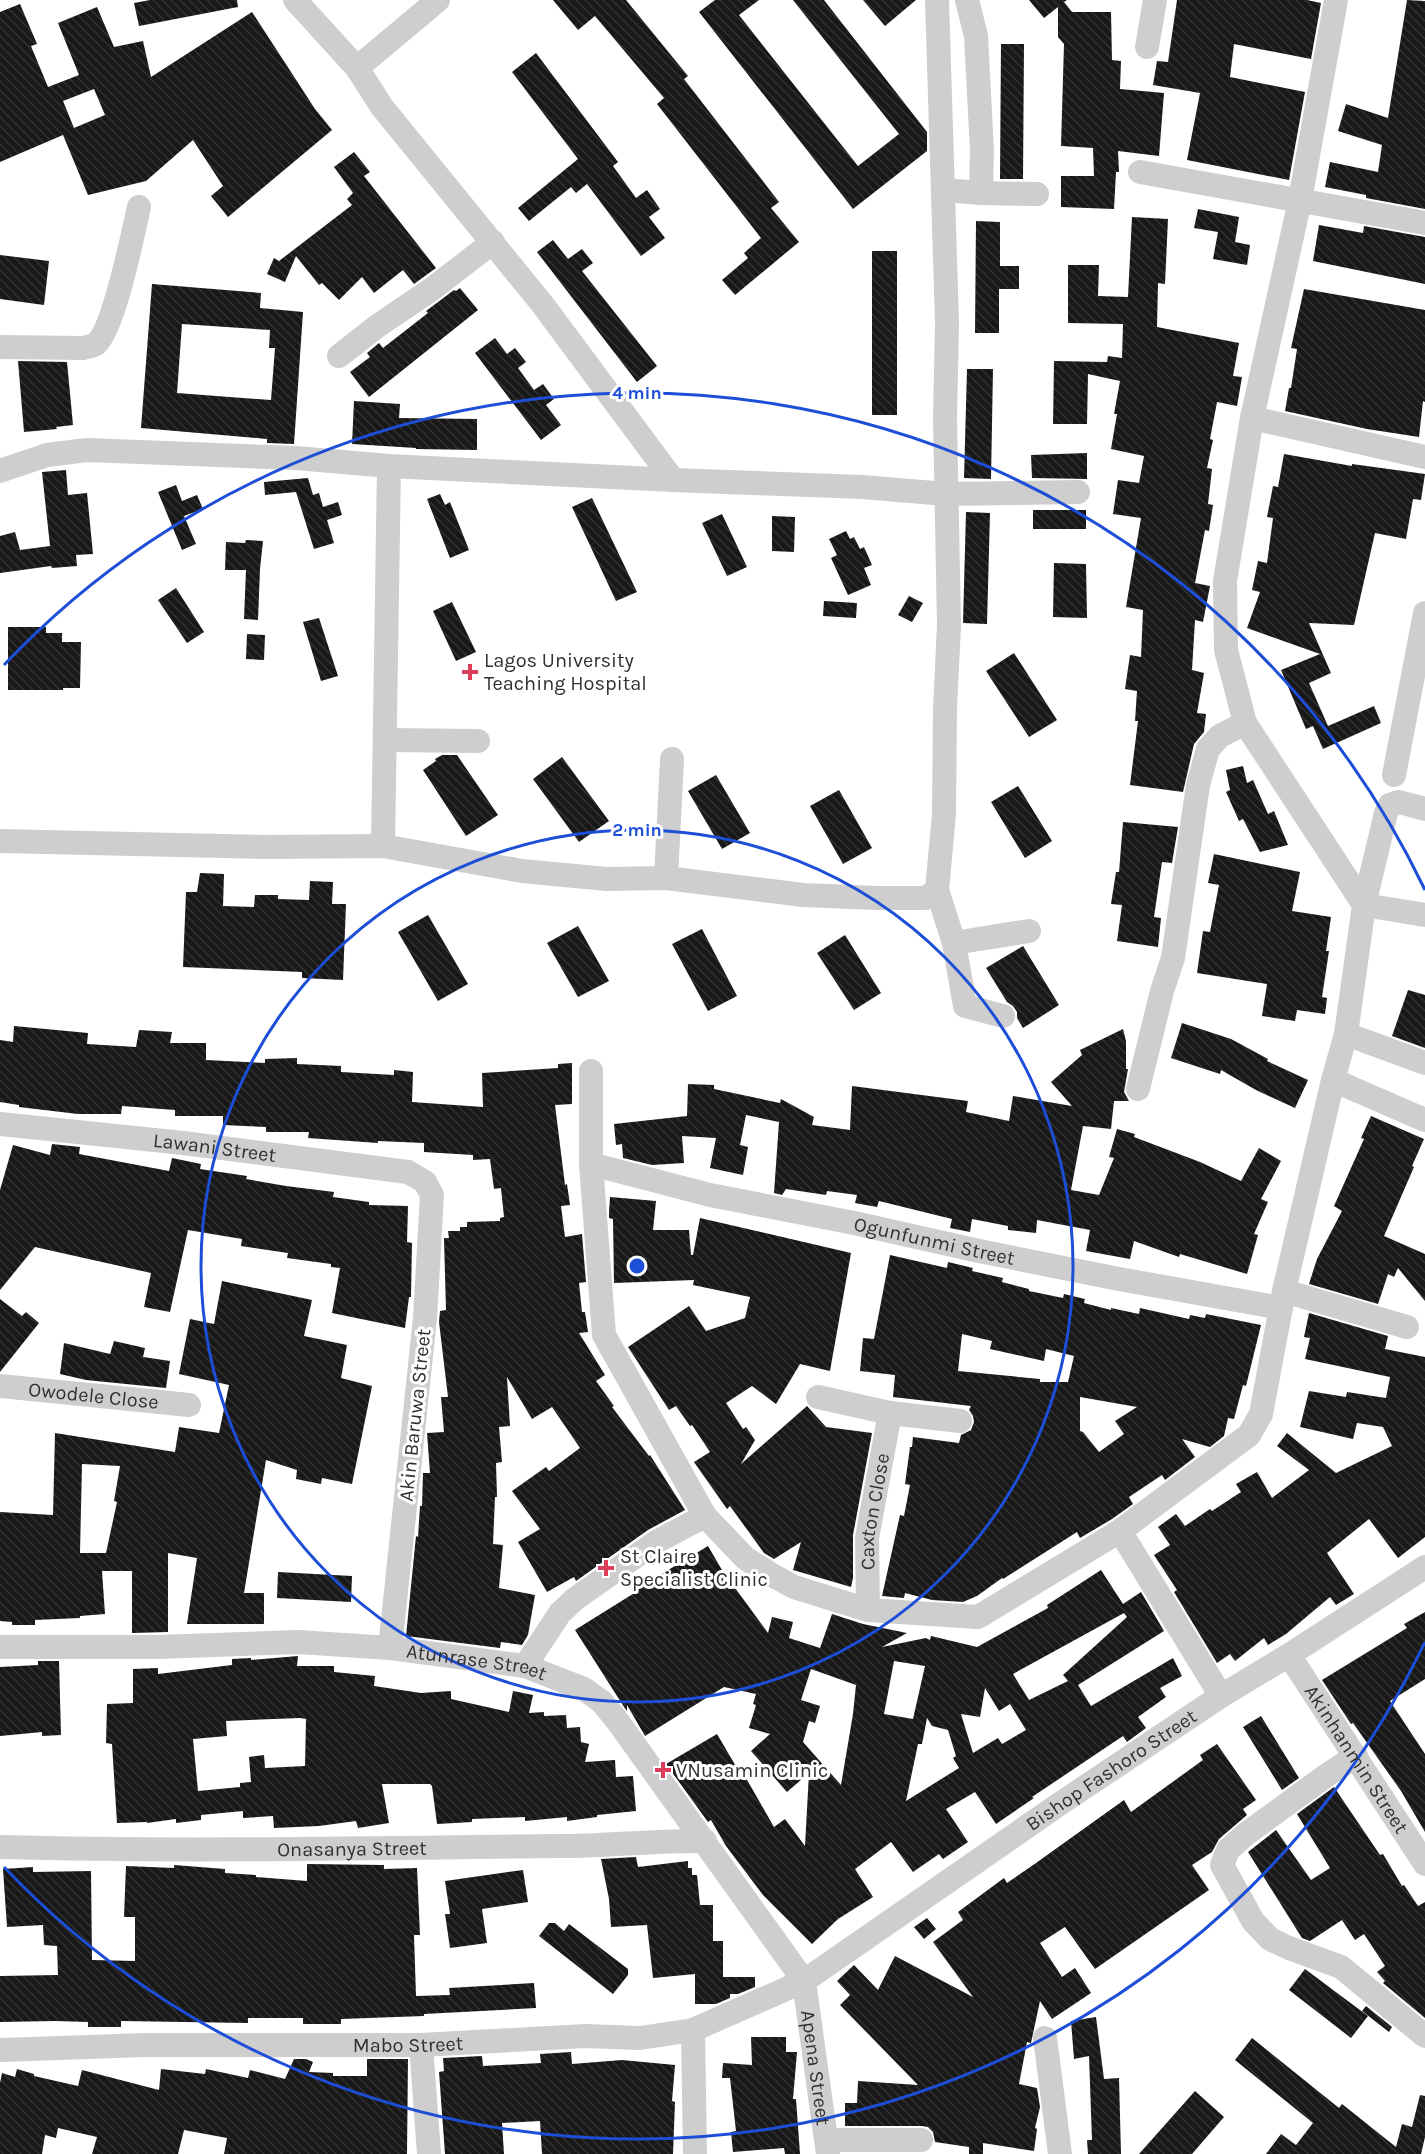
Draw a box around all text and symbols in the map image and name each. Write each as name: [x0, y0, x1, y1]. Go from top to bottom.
text: 4 min: [612, 382, 662, 404]
place label: Lagos University Teaching Hospital: [484, 649, 647, 695]
marker: Lagos University Teaching Hospital: [461, 663, 479, 681]
text: 2 min: [612, 819, 662, 841]
street label: Lawani Street: [152, 1128, 278, 1166]
street label: Ogunfunmi Street: [852, 1212, 1017, 1269]
centre of rings: [627, 1256, 647, 1276]
street label: Akin Baruwa Street: [394, 1327, 436, 1502]
street label: Owodele Close: [27, 1377, 160, 1413]
street label: Caxton Close: [855, 1451, 894, 1570]
place label: St Claire Specialist Clinic: [620, 1545, 768, 1591]
marker: St Claire Specialist Clinic: [597, 1559, 615, 1577]
street label: Atunrase Street: [405, 1639, 551, 1685]
street label: Akinhanmin Street: [1300, 1680, 1414, 1838]
street label: Bishop Fashoro Street: [1021, 1704, 1201, 1835]
place label: VNusamin Clinic: [676, 1759, 828, 1782]
marker: VNusamin Clinic: [654, 1761, 672, 1779]
street label: Onasanya Street: [277, 1836, 427, 1861]
street label: Apena Street: [797, 2008, 835, 2127]
street label: Mabo Street: [353, 2031, 464, 2057]

